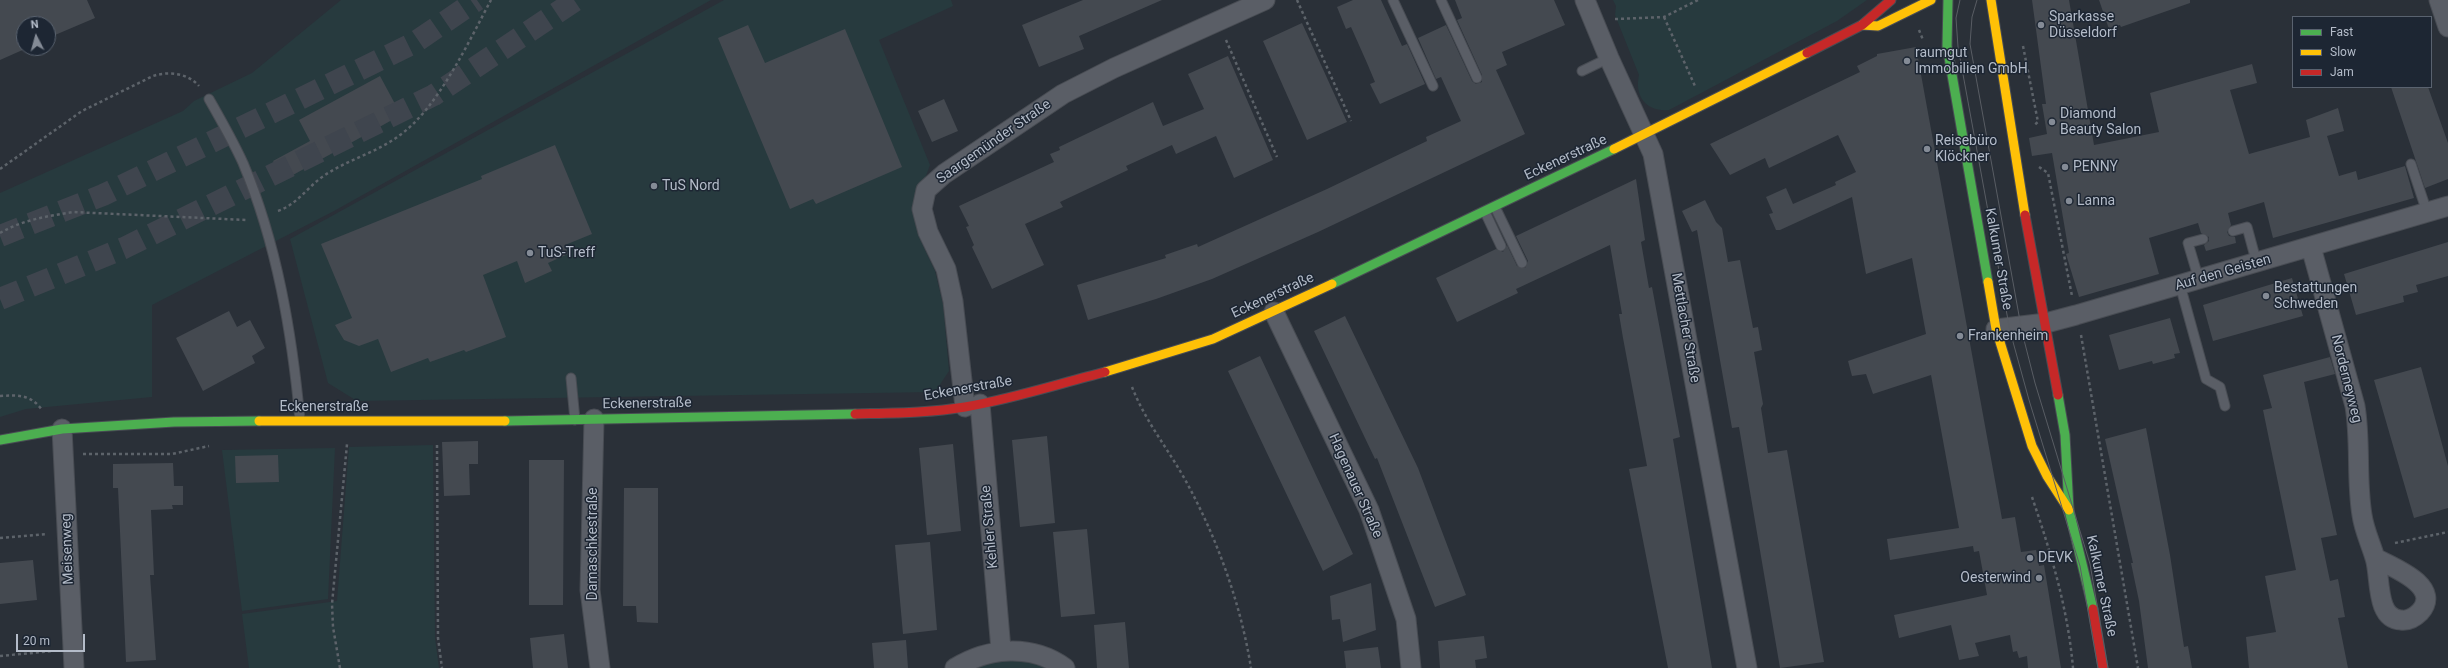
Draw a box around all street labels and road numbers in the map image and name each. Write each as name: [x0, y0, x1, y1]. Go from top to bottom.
street label: Saargemünder Straße: [934, 96, 1054, 188]
street label: Eckenerstraße: [1522, 132, 1610, 184]
street label: Kalkumer Straße: [1981, 207, 2015, 311]
street label: Auf den Geisten: [2173, 251, 2273, 295]
street label: Eckenerstraße: [1229, 270, 1317, 322]
street label: Mettlacher Straße: [1667, 272, 1703, 384]
street label: Norderneyweg: [2327, 333, 2365, 425]
street label: Eckenerstraße: [923, 373, 1013, 405]
street label: Eckenerstraße: [602, 395, 692, 413]
street label: Eckenerstraße: [279, 399, 369, 415]
street label: Hagenauer Straße: [1324, 431, 1386, 541]
street label: Kehler Straße: [978, 485, 1002, 569]
street label: Damaschkestraße: [585, 488, 601, 600]
street label: Meisenweg: [58, 513, 78, 585]
street label: Kalkumer Straße: [2082, 534, 2120, 638]

